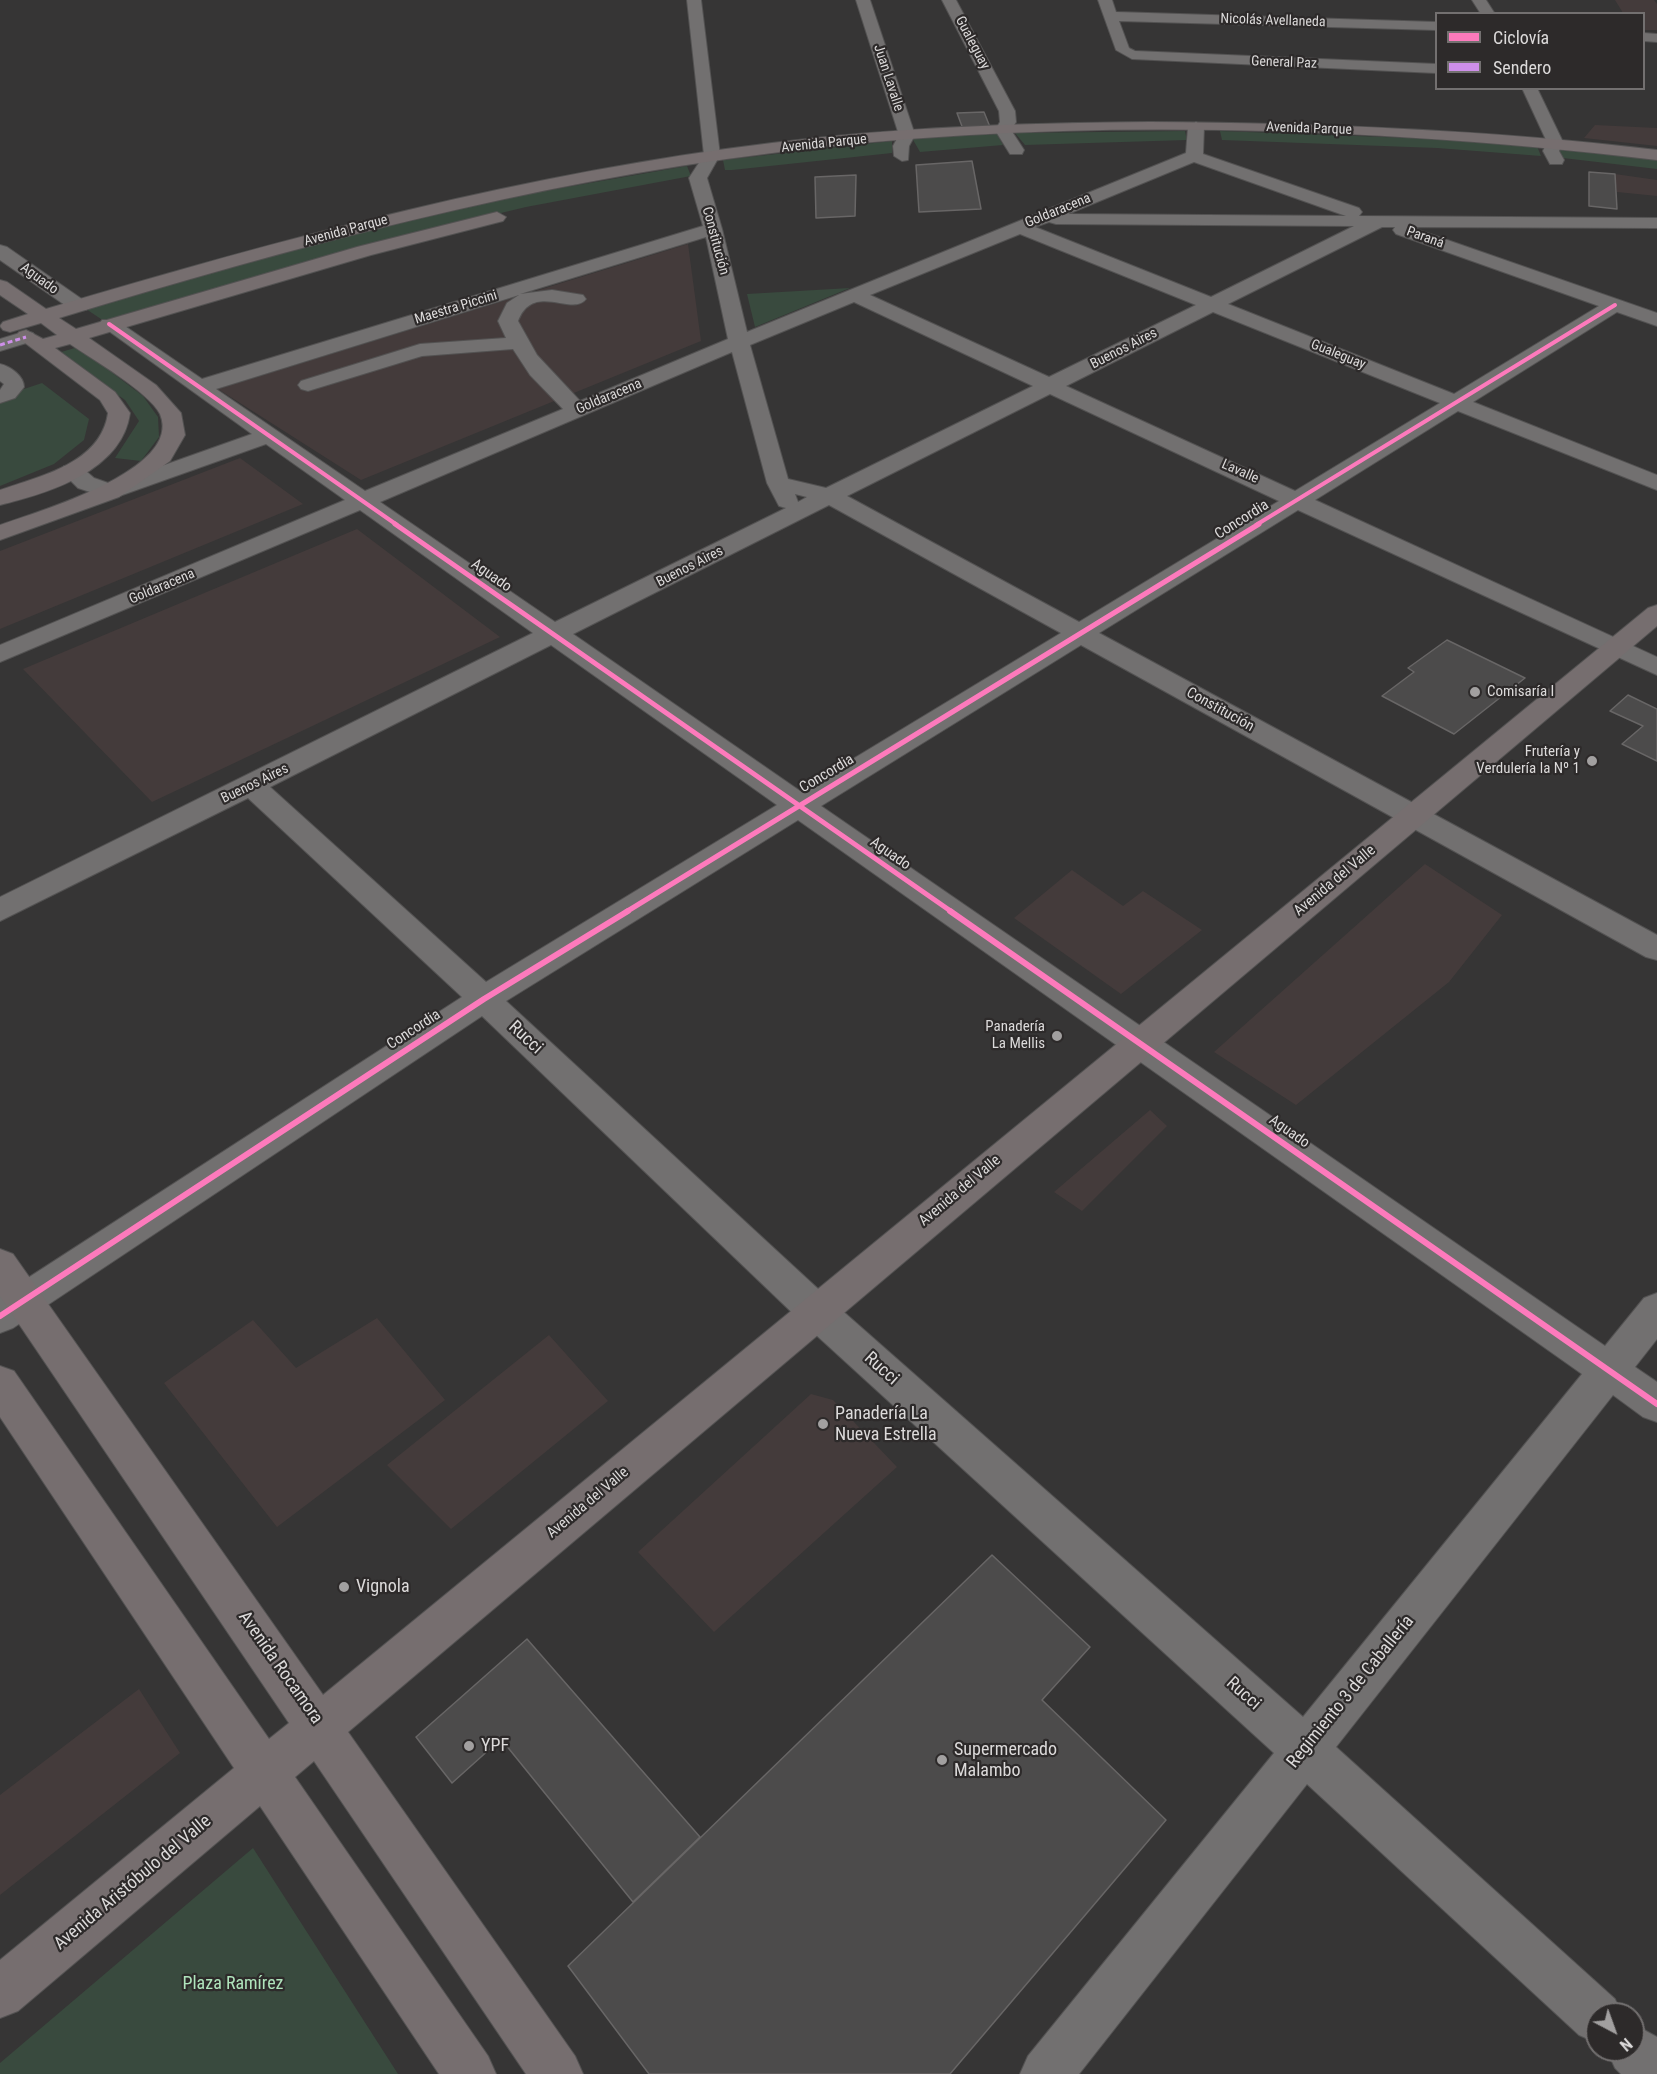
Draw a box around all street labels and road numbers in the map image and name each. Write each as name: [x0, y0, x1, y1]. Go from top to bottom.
street label: Nicolás Avellaneda: [1220, 11, 1326, 31]
street label: Gualeguay: [951, 14, 993, 72]
street label: Juan Lavalle: [869, 43, 907, 113]
street label: General Paz: [1251, 53, 1317, 73]
street label: Avenida Parque: [1266, 119, 1352, 139]
street label: Avenida Parque: [780, 131, 868, 157]
street label: Goldaracena: [1023, 190, 1093, 232]
street label: Constitución: [698, 205, 732, 277]
street label: Avenida Parque: [302, 212, 390, 250]
street label: Paraná: [1404, 224, 1446, 252]
street label: Aguado: [17, 260, 61, 298]
street label: Maestra Piccini: [413, 287, 499, 329]
street label: Buenos Aires: [1088, 325, 1160, 373]
street label: Gualeguay: [1308, 336, 1368, 374]
street label: Goldaracena: [574, 376, 644, 418]
street label: Lavalle: [1219, 456, 1261, 488]
street label: Concordia: [1212, 496, 1272, 544]
street label: Buenos Aires: [654, 543, 726, 591]
street label: Aguado: [467, 556, 515, 596]
street label: Goldaracena: [127, 566, 197, 608]
street label: Constitución: [1183, 684, 1257, 736]
street label: Concordia: [797, 751, 857, 797]
street label: Buenos Aires: [219, 761, 291, 807]
street label: Aguado: [866, 834, 914, 874]
street label: Avenida del Valle: [1291, 842, 1379, 920]
street label: Concordia: [384, 1006, 444, 1054]
street label: Rucci: [503, 1017, 547, 1059]
street label: Aguado: [1265, 1112, 1313, 1152]
street label: Avenida del Valle: [916, 1152, 1004, 1230]
street label: Rucci: [859, 1348, 903, 1390]
street label: Avenida del Valle: [544, 1464, 632, 1542]
street label: Avenida Rocamora: [233, 1608, 327, 1728]
street label: Regimiento 3 de Caballería: [1283, 1611, 1419, 1773]
street label: Rucci: [1221, 1673, 1265, 1715]
street label: Avenida Aristóbulo del Valle: [50, 1811, 216, 1955]

